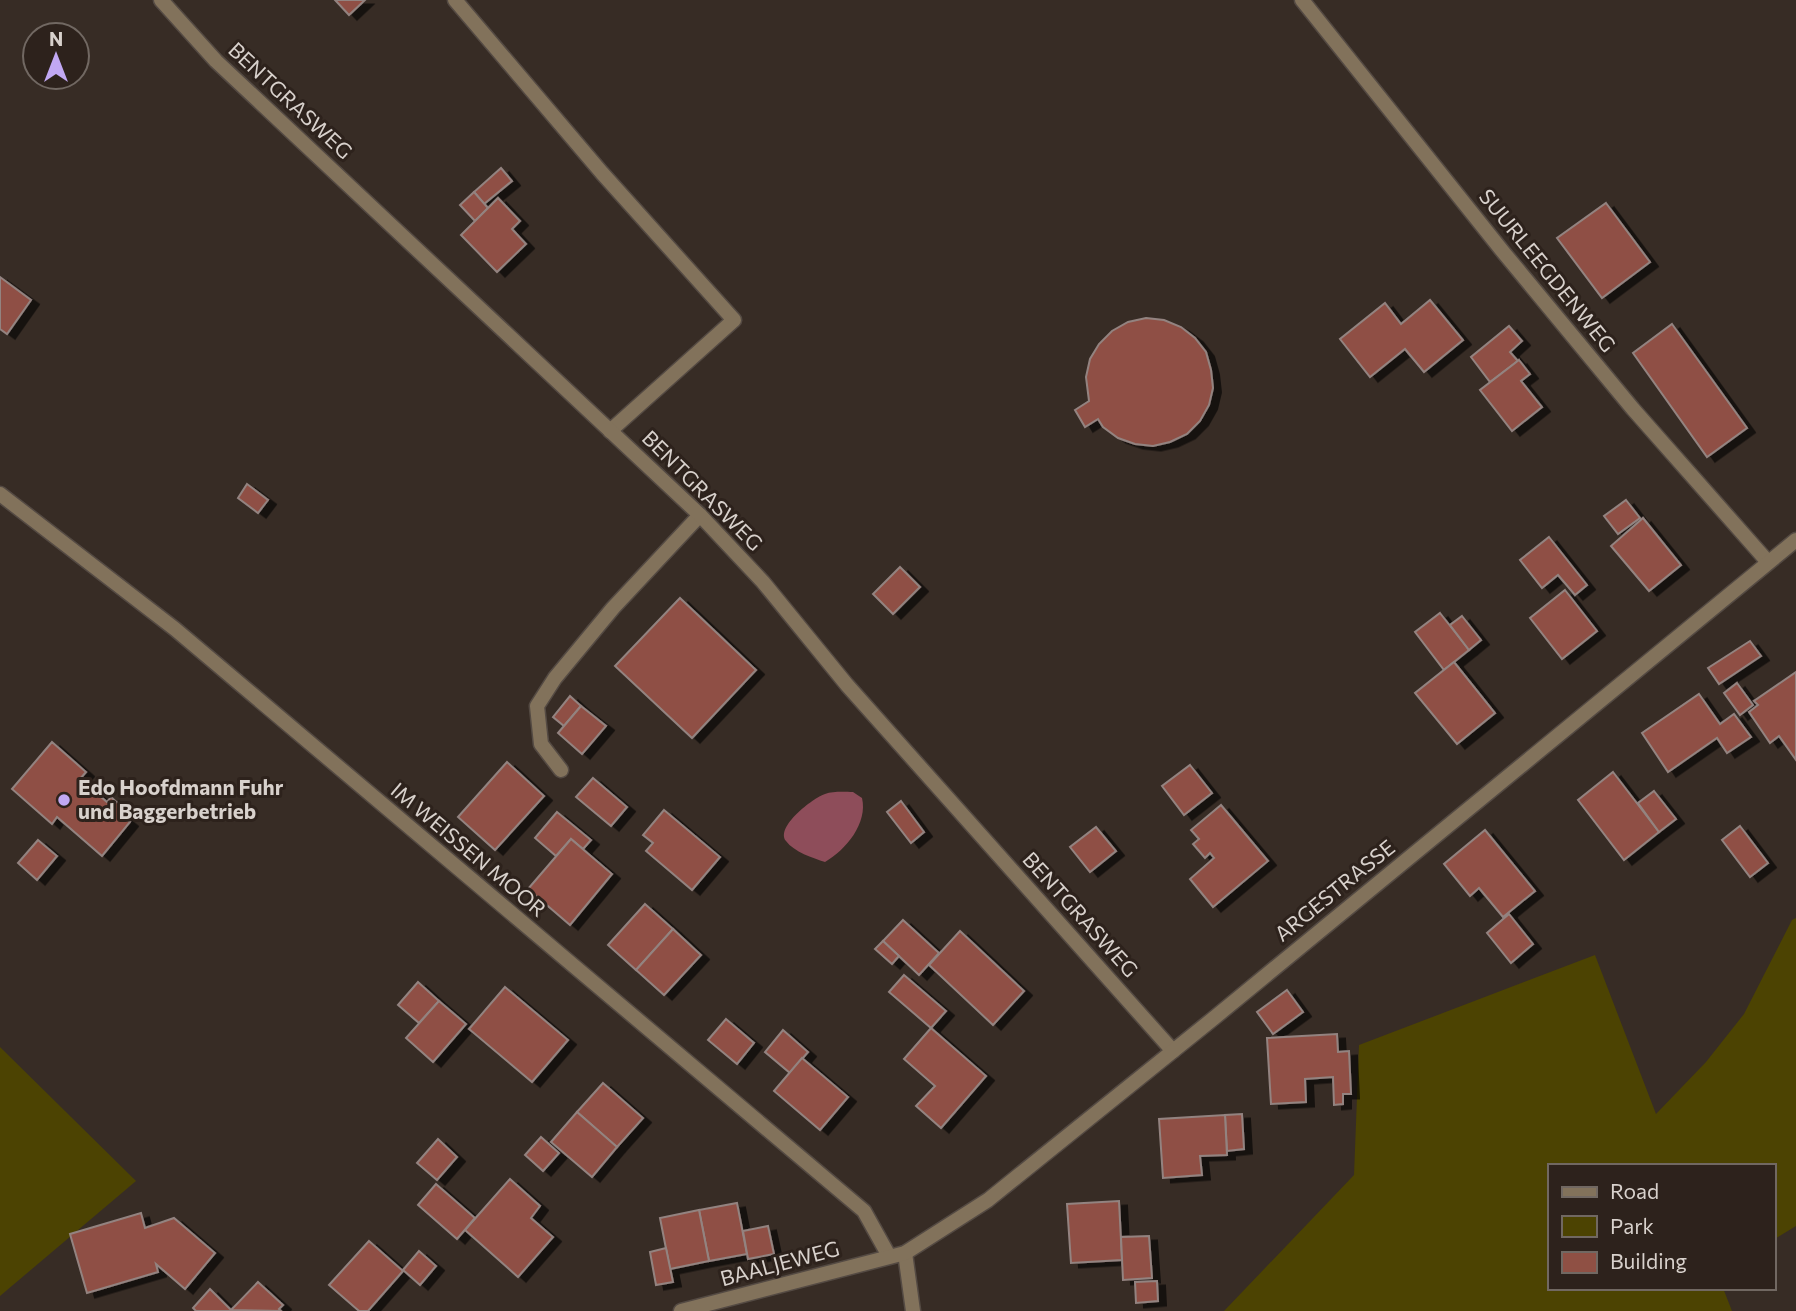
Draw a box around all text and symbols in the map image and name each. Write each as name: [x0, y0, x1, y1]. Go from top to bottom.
north arrow: [21, 21, 91, 91]
text: N: [49, 27, 63, 50]
street label: BENTGRASWEG: [224, 36, 358, 164]
street label: SUURLEEGDENWEG: [1475, 184, 1622, 357]
street label: BENTGRASWEG: [638, 425, 768, 555]
place label: Edo Hoofdmann Fuhr und Baggerbetrieb: [78, 774, 284, 823]
street label: IM WEISSEN MOOR: [386, 777, 552, 921]
marker: Edo Hoofdmann Fuhr und Baggerbetrieb: [56, 792, 72, 808]
street label: ARGESTRASSE: [1269, 834, 1399, 946]
street label: BENTGRASWEG: [1018, 846, 1144, 982]
legend: [1548, 1164, 1775, 1290]
text: Road: [1610, 1178, 1659, 1203]
text: Park: [1610, 1213, 1654, 1238]
street label: BAALJEWEG: [717, 1235, 842, 1290]
text: Building: [1610, 1248, 1687, 1273]

